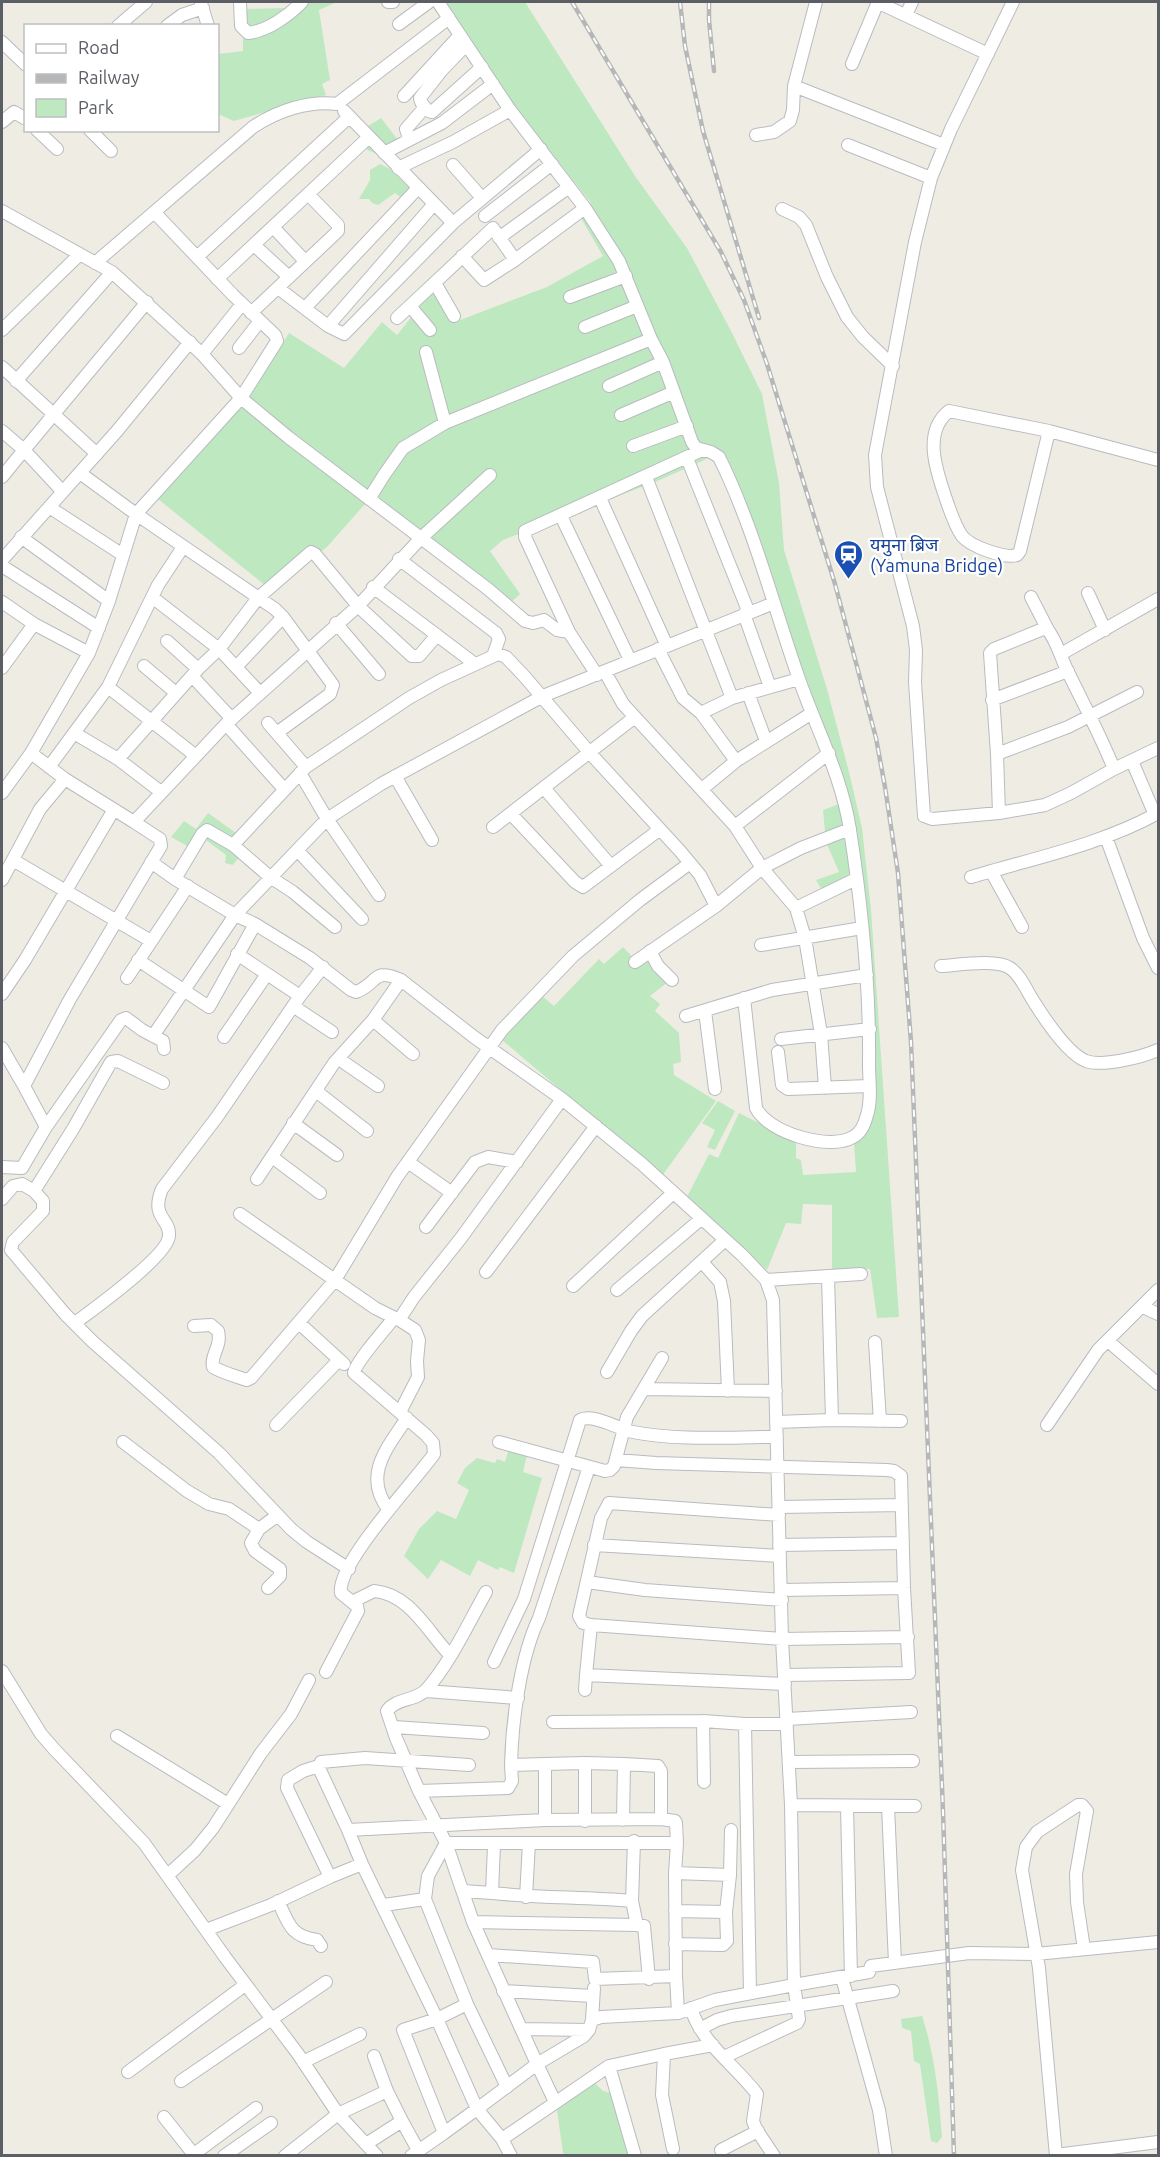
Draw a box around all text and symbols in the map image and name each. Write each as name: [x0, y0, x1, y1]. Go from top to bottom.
legend: [24, 24, 219, 132]
text: Road: [78, 37, 120, 57]
text: Railway: [78, 67, 140, 87]
text: Park: [78, 97, 114, 117]
place label: यमुना ब्रिज (Yamuna Bridge): [870, 534, 1003, 576]
station icon: यमुना ब्रिज (Yamuna Bridge): [833, 538, 865, 580]

